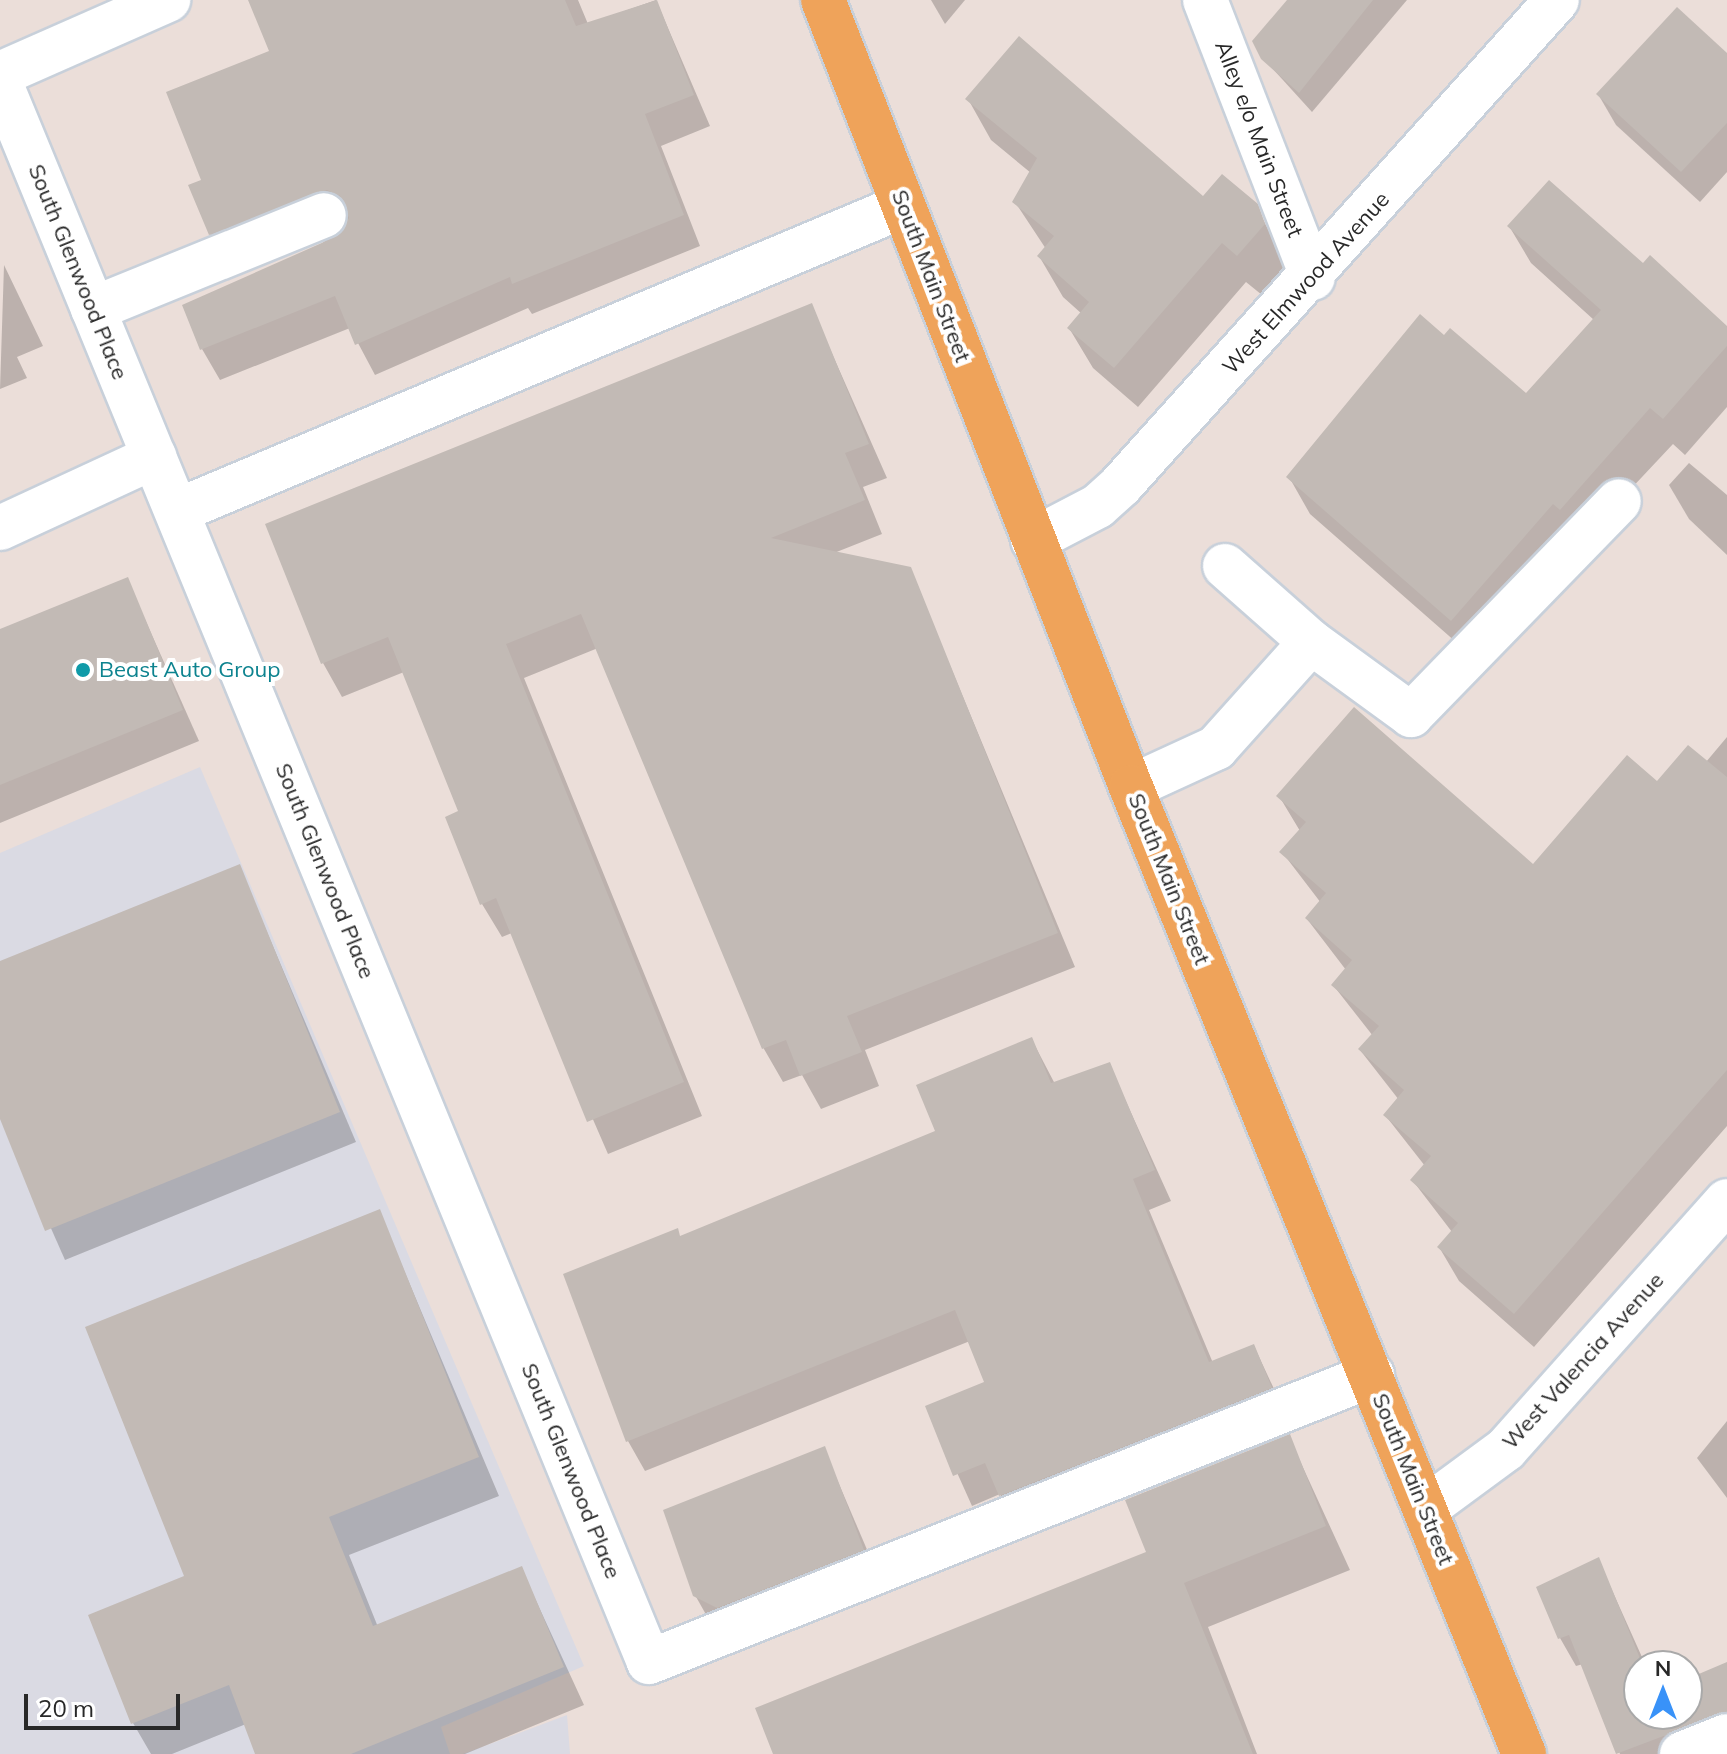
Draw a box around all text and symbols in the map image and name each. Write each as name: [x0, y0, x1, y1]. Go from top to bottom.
street label: Alley e/o Main Street: [1209, 37, 1309, 241]
street label: South Glenwood Place: [23, 161, 133, 383]
street label: South Main Street: [886, 186, 976, 366]
street label: West Elmwood Avenue: [1217, 186, 1395, 380]
place label: Beast Auto Group: [99, 657, 281, 683]
marker: Beast Auto Group: [74, 661, 92, 679]
street label: South Glenwood Place: [270, 760, 380, 982]
street label: South Main Street: [1123, 790, 1215, 968]
street label: West Valencia Avenue: [1497, 1267, 1669, 1455]
street label: South Glenwood Place: [516, 1360, 626, 1582]
street label: South Main Street: [1367, 1390, 1459, 1568]
north arrow: [1623, 1650, 1703, 1730]
text: N: [1655, 1654, 1671, 1682]
scale bar: [28, 1678, 184, 1728]
text: 20 m: [38, 1693, 94, 1723]

